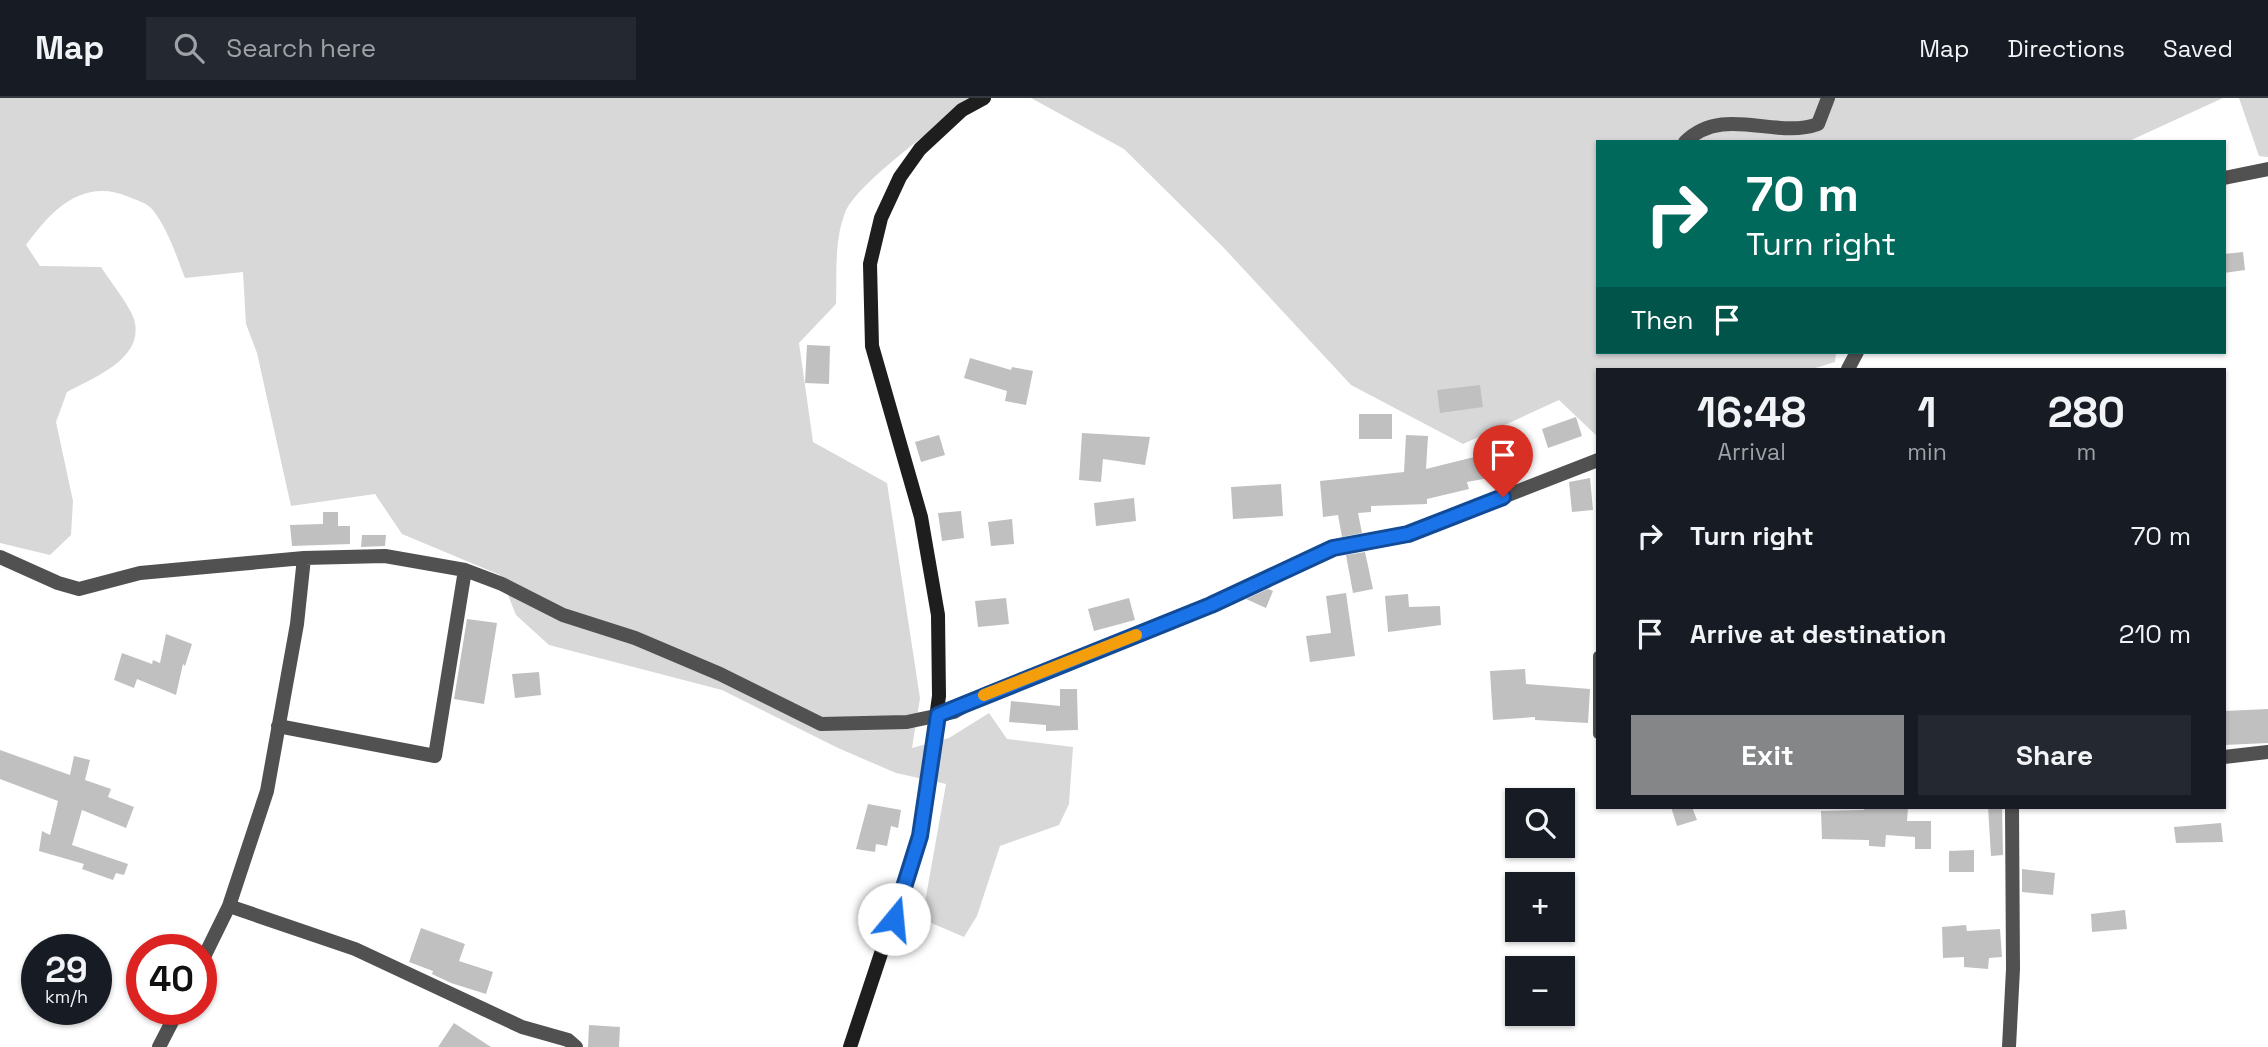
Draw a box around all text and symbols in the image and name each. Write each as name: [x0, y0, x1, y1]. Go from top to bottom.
search box: [146, 17, 636, 80]
text: Map: [35, 27, 104, 69]
icon: search: [170, 29, 208, 67]
text: Search here: [226, 31, 376, 65]
text: Map: [1919, 33, 1969, 64]
text: Directions: [2007, 33, 2125, 64]
text: Saved: [2163, 33, 2233, 64]
text: 70 m: [1746, 163, 1859, 225]
icon: right: [1631, 168, 1722, 259]
text: Turn right: [1746, 224, 1896, 264]
icon: arrive: [1708, 301, 1746, 339]
text: Then: [1631, 303, 1694, 337]
text: 16:48: [1697, 386, 1806, 439]
text: 1: [1917, 386, 1936, 439]
text: 280: [2048, 386, 2125, 439]
pin: [1473, 425, 1533, 497]
icon: arrive: [1484, 436, 1522, 474]
text: Arrival: [1717, 437, 1786, 467]
text: min: [1907, 437, 1947, 467]
text: m: [2076, 437, 2096, 467]
icon: right: [1631, 517, 1669, 555]
text: Turn right: [1690, 519, 1814, 553]
text: 70 m: [2131, 519, 2191, 553]
icon: arrive: [1631, 615, 1669, 653]
text: Arrive at destination: [1690, 617, 1947, 651]
text: 210 m: [2119, 617, 2191, 651]
button: Exit: [1631, 715, 1904, 795]
button: Share: [1918, 715, 2191, 795]
map controls: [1505, 788, 1575, 1026]
button: search: [1505, 788, 1575, 858]
button: +: [1505, 872, 1575, 942]
position arrow: [857, 882, 931, 956]
speed limit sign: 40: [126, 934, 217, 1025]
text: 29: [45, 948, 88, 992]
button: −: [1505, 956, 1575, 1026]
text: km/h: [45, 985, 88, 1008]

